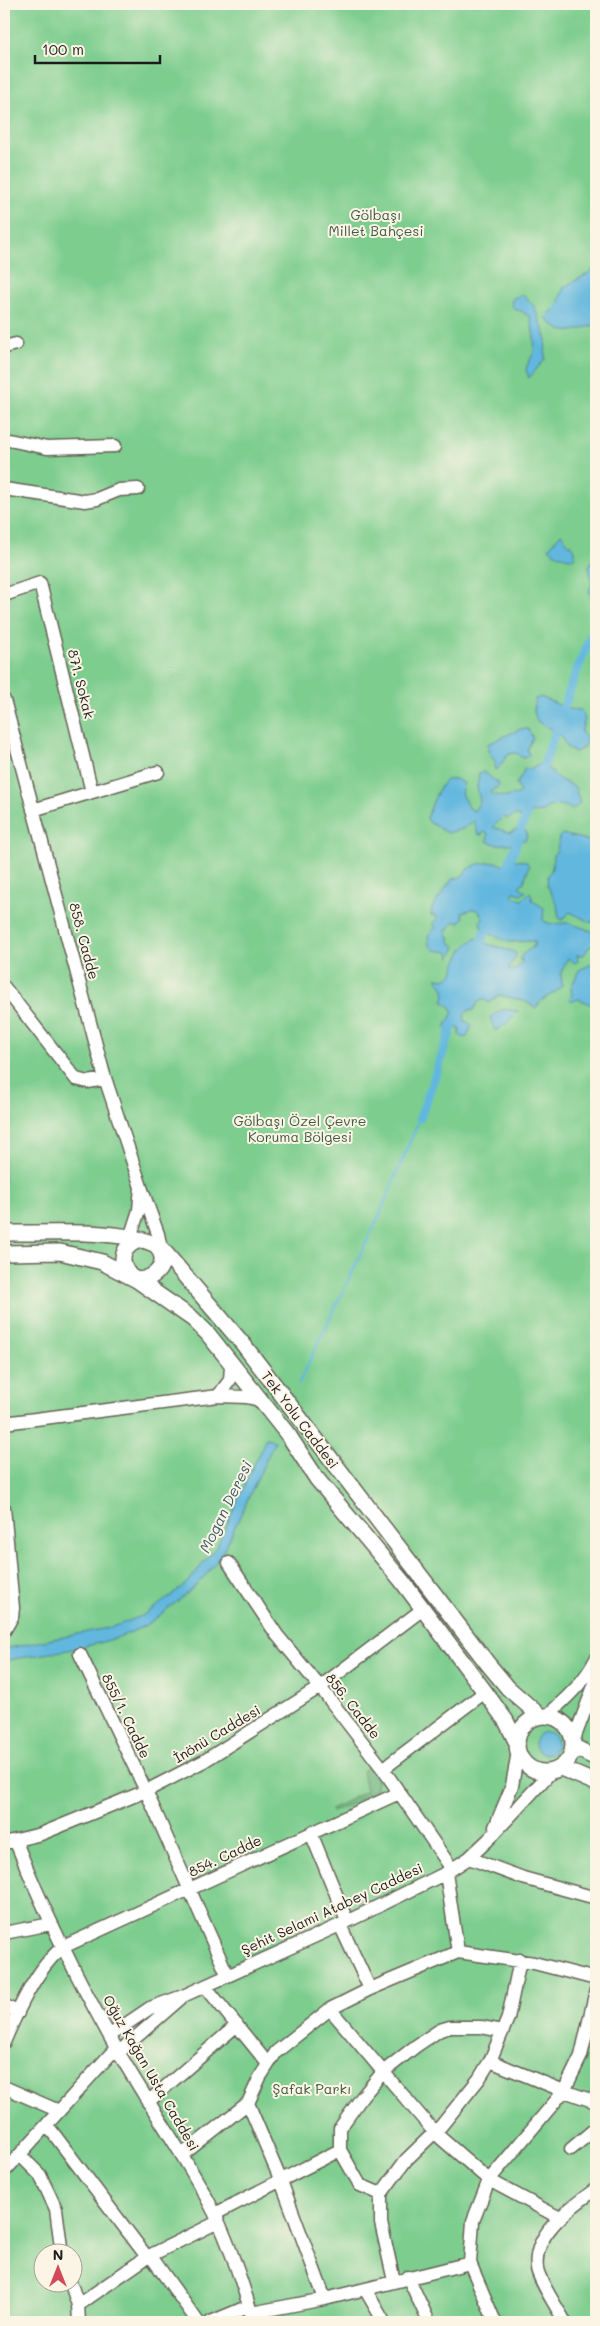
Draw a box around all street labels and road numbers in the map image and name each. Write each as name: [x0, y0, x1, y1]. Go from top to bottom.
street label: 871. Sokak: [64, 647, 99, 721]
street label: 858. Cadde: [65, 900, 104, 981]
street label: Tek Yolu Caddesi: [257, 1367, 343, 1472]
street label: 856. Cadde: [322, 1669, 385, 1743]
street label: 855/1. Cadde: [98, 1670, 155, 1761]
street label: İnönü Caddesi: [170, 1700, 264, 1767]
street label: 854. Cadde: [185, 1830, 264, 1881]
street label: Şehit Selami Atabey Caddesi: [238, 1858, 426, 1959]
street label: Oğuz Kağan Usta Caddesi: [99, 1991, 204, 2154]

